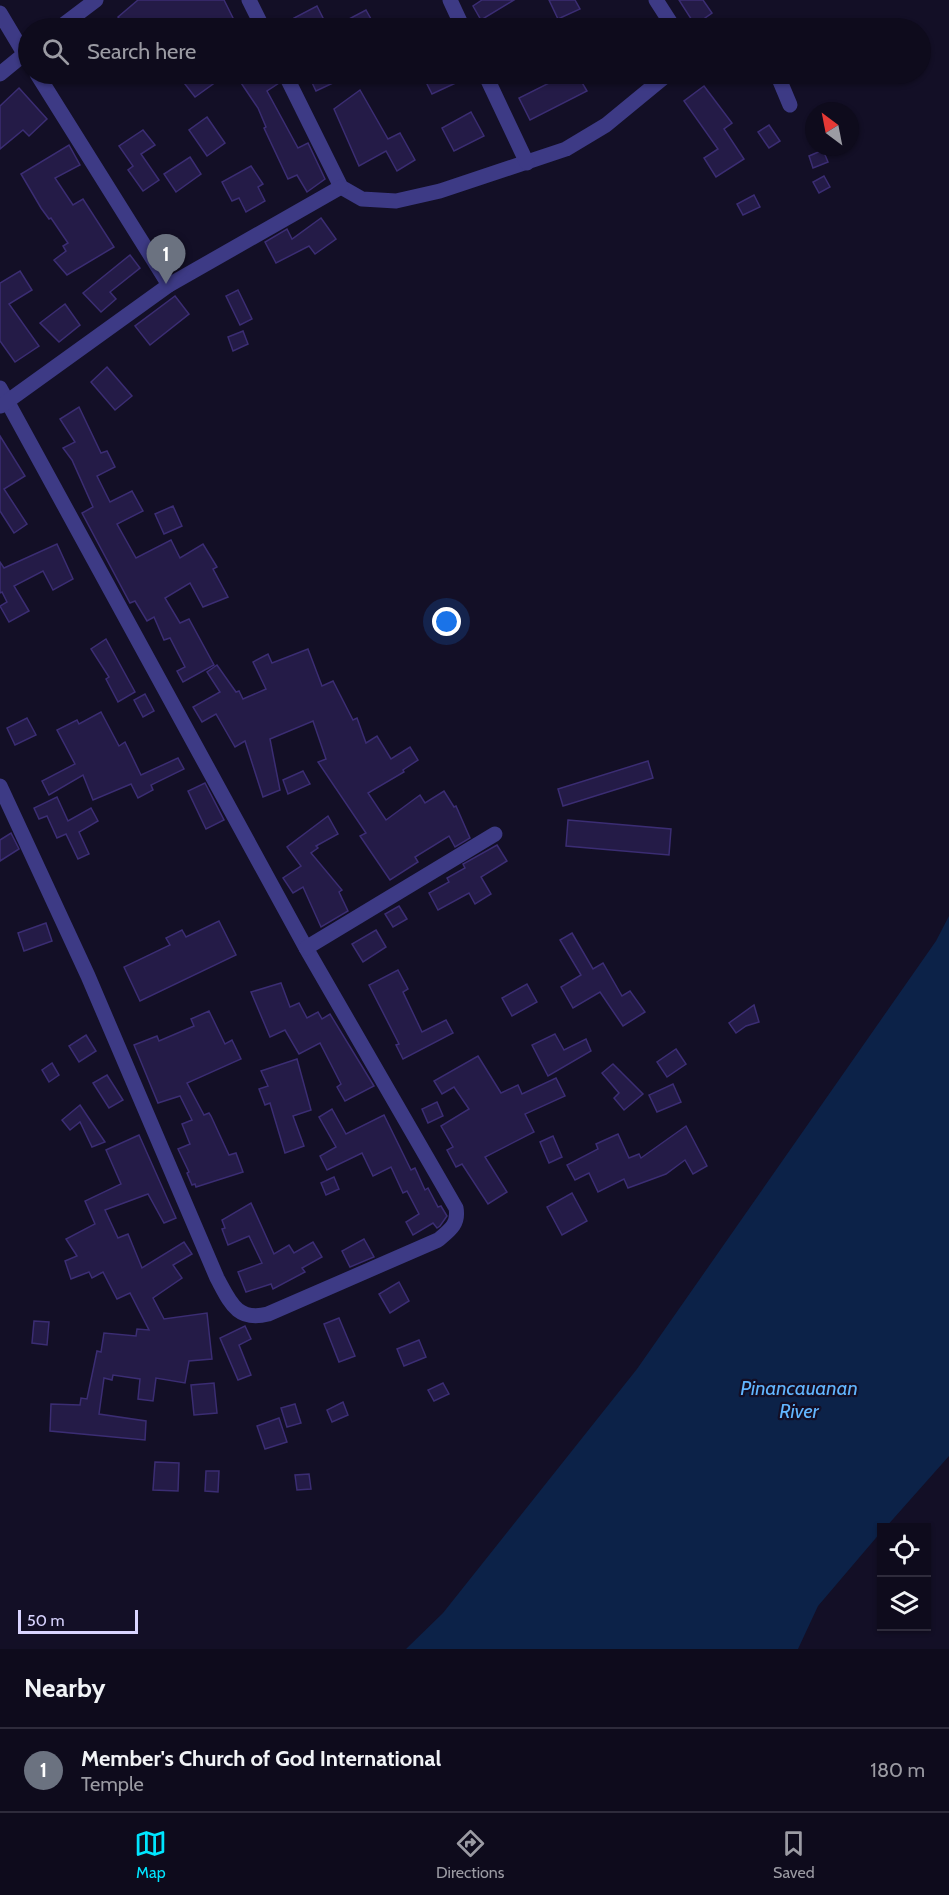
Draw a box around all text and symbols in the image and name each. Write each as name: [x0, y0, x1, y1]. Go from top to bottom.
search box: [18, 18, 931, 84]
icon: search: [39, 35, 72, 68]
text: Search here: [87, 38, 196, 65]
north arrow: [805, 102, 859, 156]
pin: 1: [146, 234, 186, 284]
your location: [432, 607, 461, 636]
water label: Pinancauanan River: [740, 1376, 858, 1423]
map controls: [877, 1523, 931, 1631]
button: locate: [877, 1523, 931, 1577]
button: layers: [877, 1577, 931, 1631]
scale bar: [18, 1607, 138, 1634]
text: 50 m: [27, 1611, 64, 1630]
text: Nearby: [24, 1672, 105, 1704]
text: Member's Church of God International: [81, 1745, 441, 1772]
text: 1: [40, 1758, 47, 1782]
text: 180 m: [870, 1758, 925, 1782]
text: Temple: [81, 1772, 144, 1796]
tab: Map: [134, 1827, 167, 1882]
tab: Directions: [436, 1827, 504, 1882]
tab: Saved: [773, 1827, 815, 1882]

